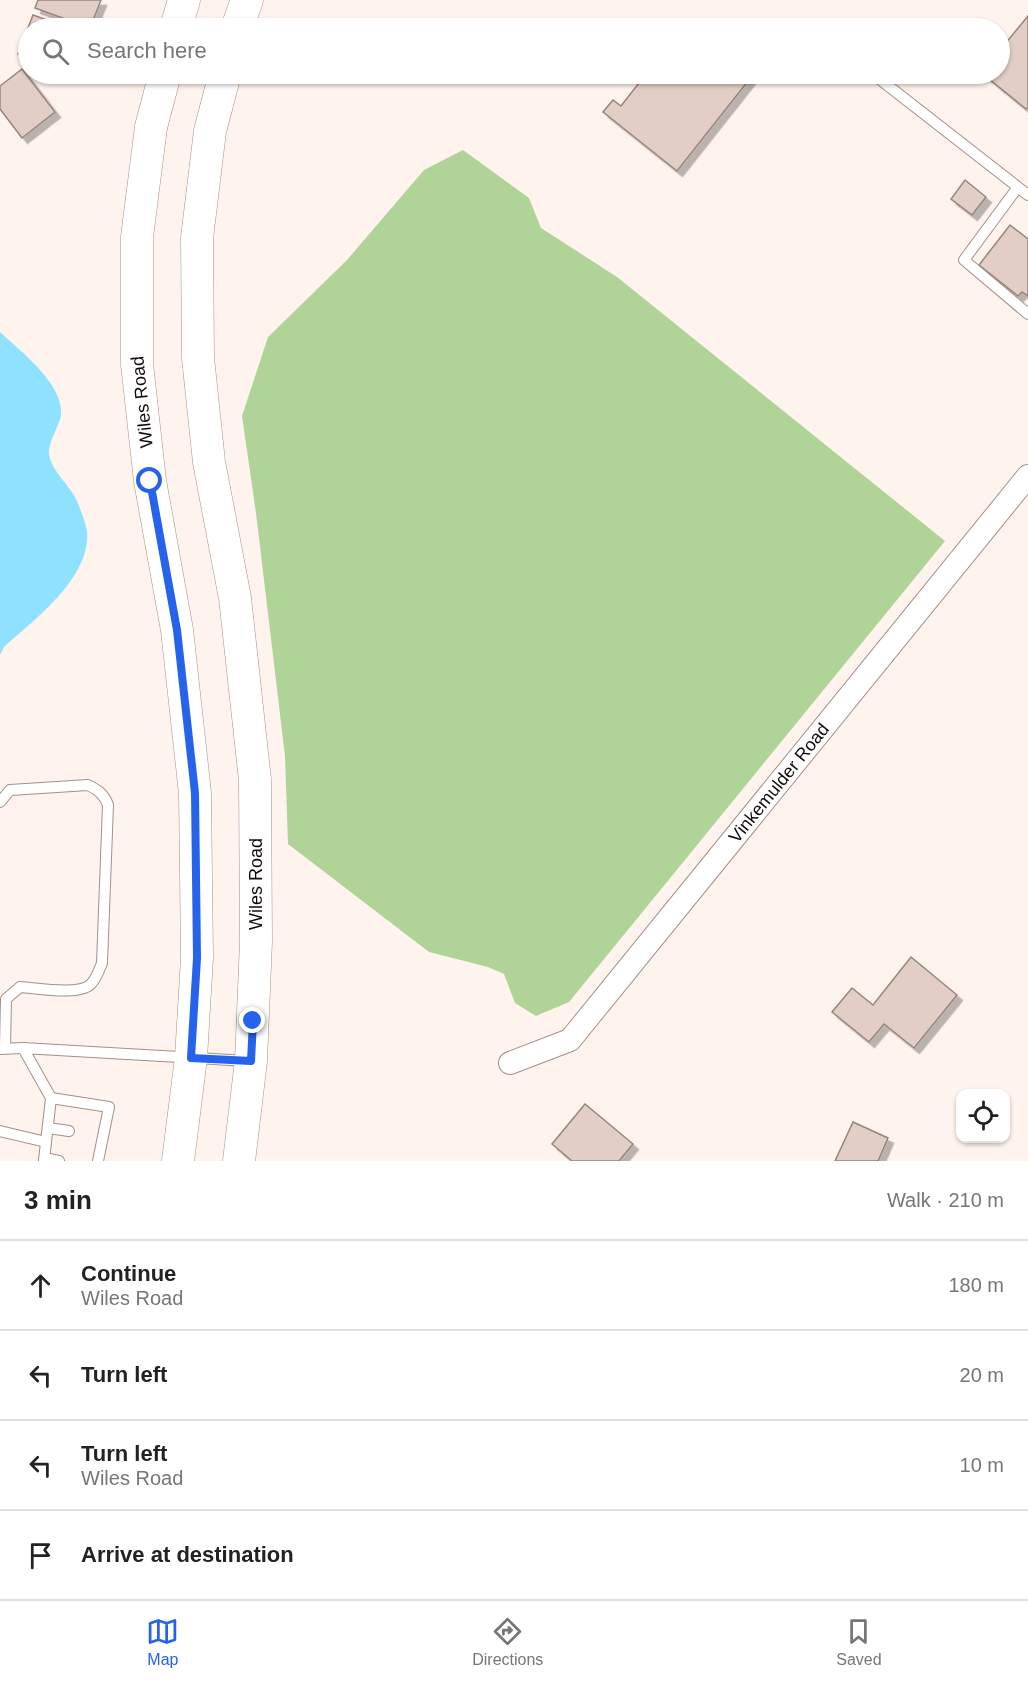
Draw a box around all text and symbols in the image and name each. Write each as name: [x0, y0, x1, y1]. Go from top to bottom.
search box: [18, 18, 1010, 84]
icon: search: [39, 35, 72, 68]
text: Search here: [87, 38, 207, 63]
street label: Wiles Road: [127, 355, 157, 449]
route start: [136, 467, 162, 493]
street label: Vinkemulder Road: [725, 719, 833, 847]
street label: Wiles Road: [246, 838, 266, 930]
route end: [239, 1007, 265, 1033]
map controls: [956, 1089, 1010, 1143]
button: locate: [956, 1089, 1010, 1143]
text: 3 min: [24, 1185, 92, 1215]
text: Walk · 210 m: [887, 1189, 1004, 1211]
text: Continue: [81, 1261, 176, 1286]
icon: ahead: [24, 1269, 57, 1302]
text: 180 m: [948, 1274, 1004, 1296]
text: Wiles Road: [81, 1287, 183, 1309]
icon: left: [24, 1359, 57, 1392]
text: Turn left: [81, 1362, 167, 1387]
text: 20 m: [960, 1364, 1004, 1386]
text: Turn left: [81, 1441, 167, 1466]
icon: left: [24, 1449, 57, 1482]
text: 10 m: [960, 1454, 1004, 1476]
text: Wiles Road: [81, 1467, 183, 1489]
icon: arrive: [24, 1539, 57, 1572]
text: Arrive at destination: [81, 1542, 294, 1567]
tab: Map: [146, 1615, 179, 1669]
tab: Directions: [472, 1615, 543, 1669]
tab: Saved: [836, 1615, 882, 1669]

